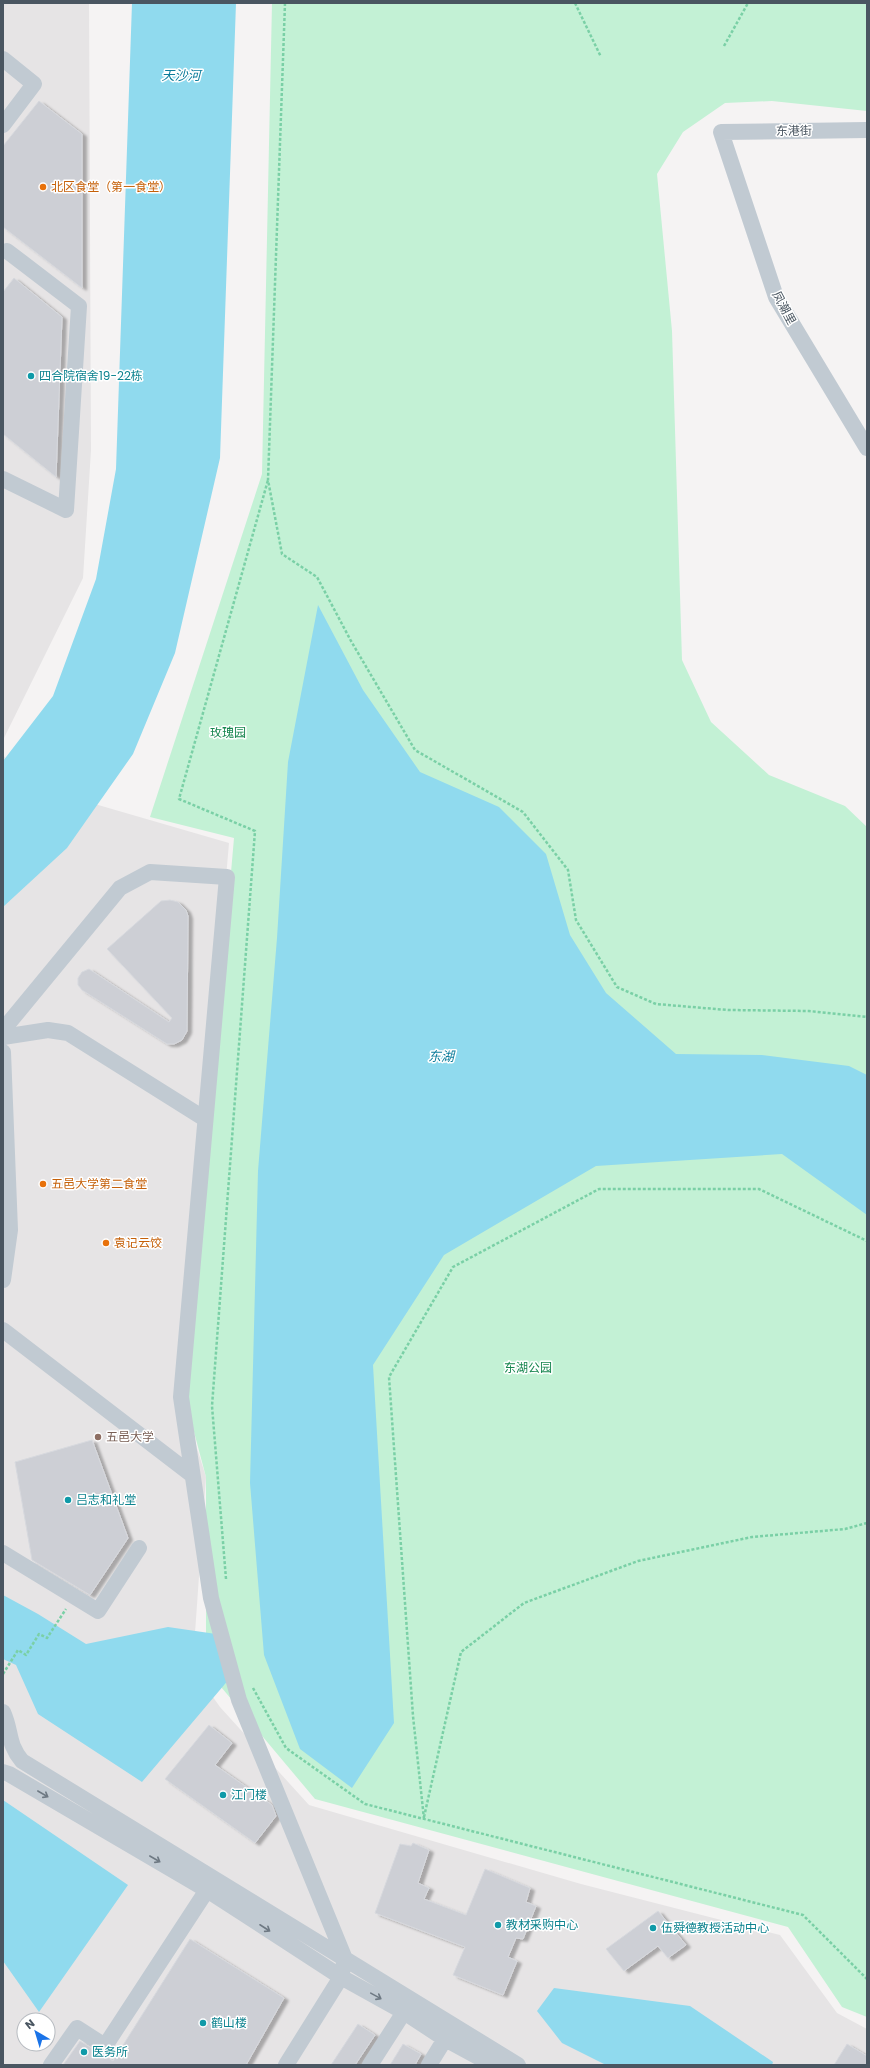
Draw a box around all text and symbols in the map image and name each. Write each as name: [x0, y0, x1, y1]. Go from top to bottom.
water label: 天沙河: [161, 66, 203, 85]
street label: 东港街: [776, 122, 812, 139]
place label: 北区食堂（第一食堂）: [51, 178, 171, 195]
marker: 北区食堂（第一食堂）: [38, 182, 48, 192]
street label: 凤潮里: [768, 288, 800, 328]
place label: 四合院宿舍19-22栋: [39, 367, 143, 384]
marker: 四合院宿舍19-22栋: [26, 371, 36, 381]
park label: 玫瑰园: [210, 724, 246, 741]
water label: 东湖: [428, 1047, 456, 1066]
place label: 五邑大学第二食堂: [51, 1175, 147, 1192]
marker: 五邑大学第二食堂: [38, 1179, 48, 1189]
place label: 袁记云饺: [114, 1234, 162, 1251]
marker: 袁记云饺: [101, 1238, 111, 1248]
park label: 东湖公园: [504, 1359, 552, 1376]
place label: 五邑大学: [106, 1428, 154, 1445]
marker: 五邑大学: [93, 1432, 103, 1442]
place label: 吕志和礼堂: [76, 1491, 136, 1508]
marker: 吕志和礼堂: [63, 1495, 73, 1505]
place label: 江门楼: [231, 1786, 267, 1803]
one-way arrow: [36, 1790, 48, 1798]
marker: 江门楼: [218, 1790, 228, 1800]
one-way arrow: [149, 1856, 161, 1864]
place label: 教材采购中心: [506, 1916, 578, 1933]
place label: 伍舜德教授活动中心: [661, 1919, 769, 1936]
marker: 教材采购中心: [493, 1920, 503, 1930]
marker: 伍舜德教授活动中心: [648, 1923, 658, 1933]
one-way arrow: [259, 1924, 270, 1932]
one-way arrow: [369, 1993, 381, 2001]
north arrow: [16, 2012, 56, 2052]
place label: 鹤山楼: [211, 2014, 247, 2031]
text: N: [22, 2015, 38, 2033]
marker: 鹤山楼: [198, 2018, 208, 2028]
place label: 医务所: [92, 2043, 128, 2060]
marker: 医务所: [79, 2047, 89, 2057]

